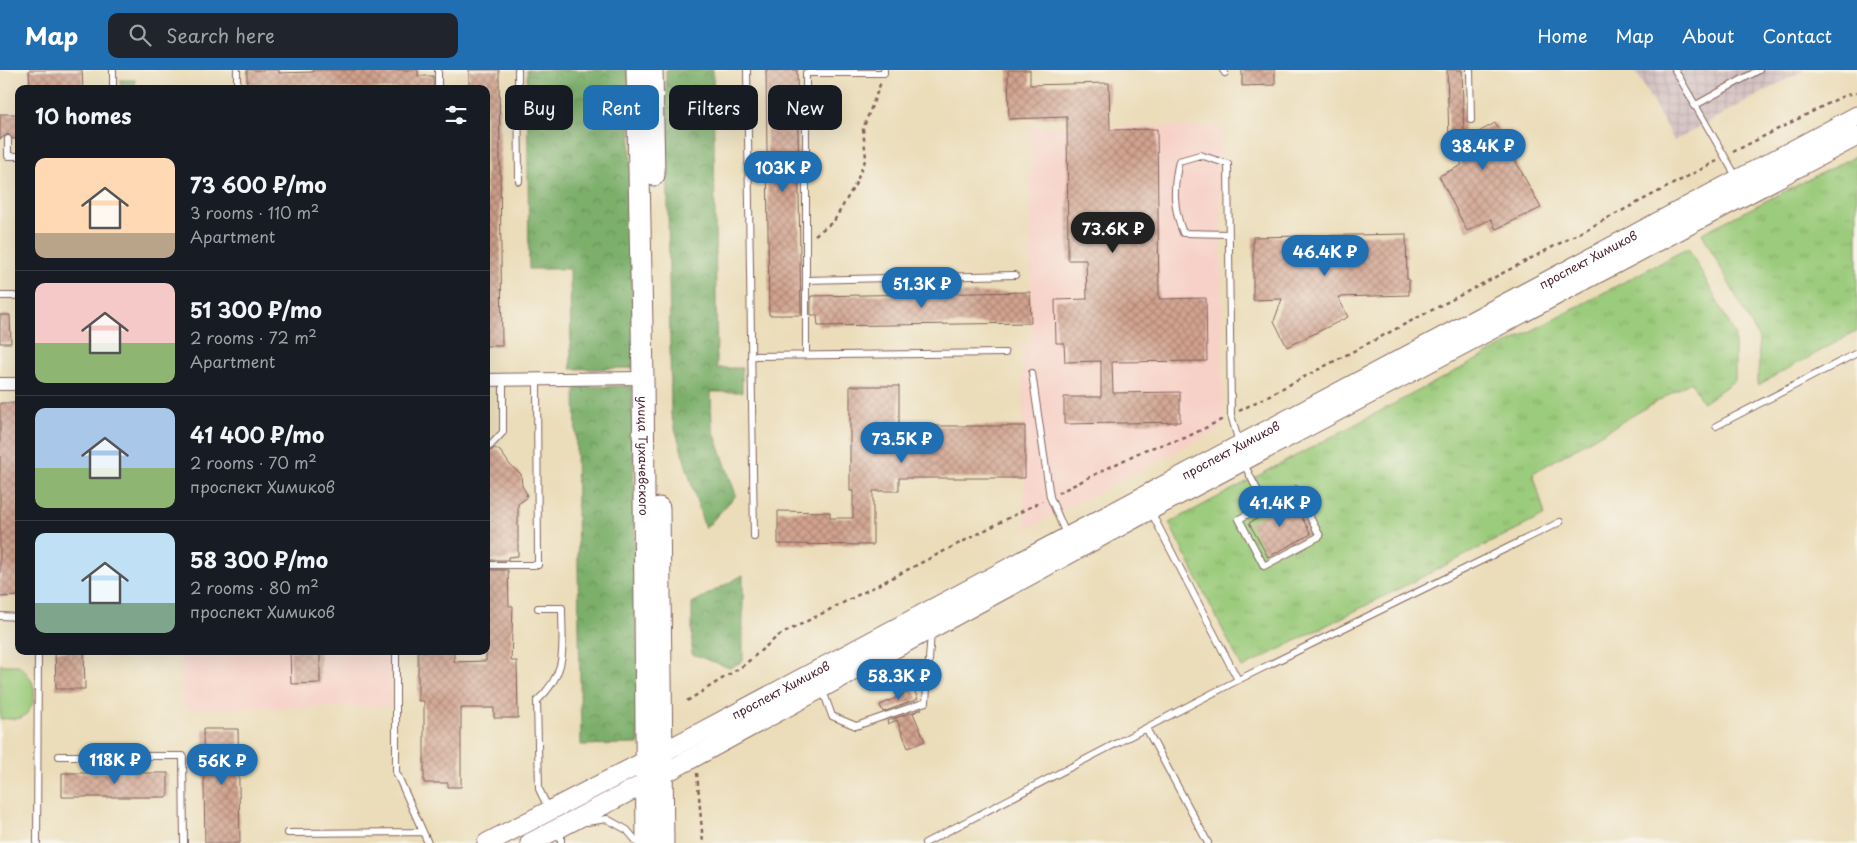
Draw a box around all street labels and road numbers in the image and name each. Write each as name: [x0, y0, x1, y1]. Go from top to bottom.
street label: проспект Химиков: [1536, 226, 1640, 293]
street label: улица Тухачевского: [634, 396, 653, 516]
street label: проспект Химиков: [1178, 416, 1283, 484]
street label: проспект Химиков: [728, 656, 833, 723]

